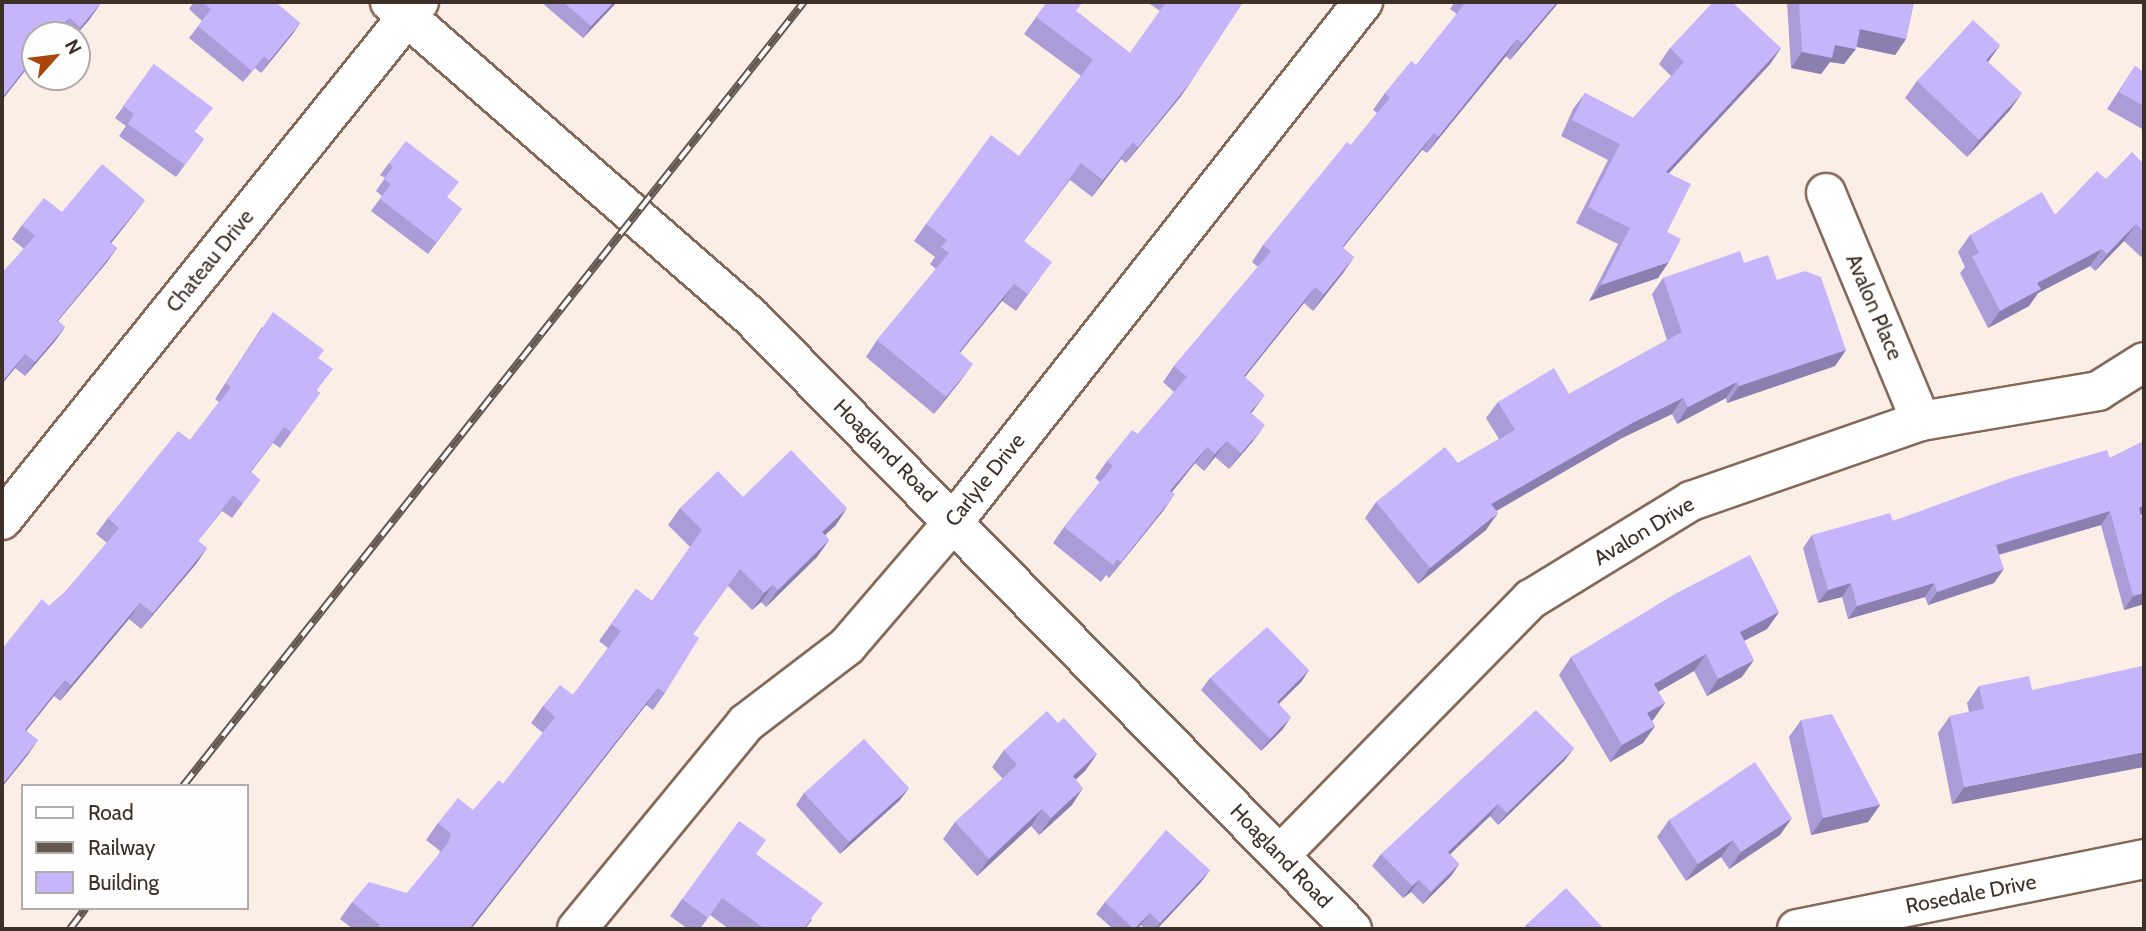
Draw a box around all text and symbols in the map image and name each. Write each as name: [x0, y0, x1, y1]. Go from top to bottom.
north arrow: [21, 21, 91, 91]
text: N: [60, 36, 87, 58]
street label: Chateau Drive: [161, 205, 259, 317]
street label: Avalon Place: [1840, 250, 1908, 364]
street label: Hoagland Road: [828, 394, 942, 508]
street label: Carlyle Drive: [940, 428, 1030, 532]
street label: Avalon Drive: [1589, 491, 1699, 571]
legend: [21, 784, 248, 910]
street label: Hoagland Road: [1225, 799, 1337, 913]
text: Road: [88, 800, 134, 825]
text: Railway: [88, 835, 155, 860]
street label: Rosedale Drive: [1904, 869, 2038, 919]
text: Building: [88, 870, 159, 895]

